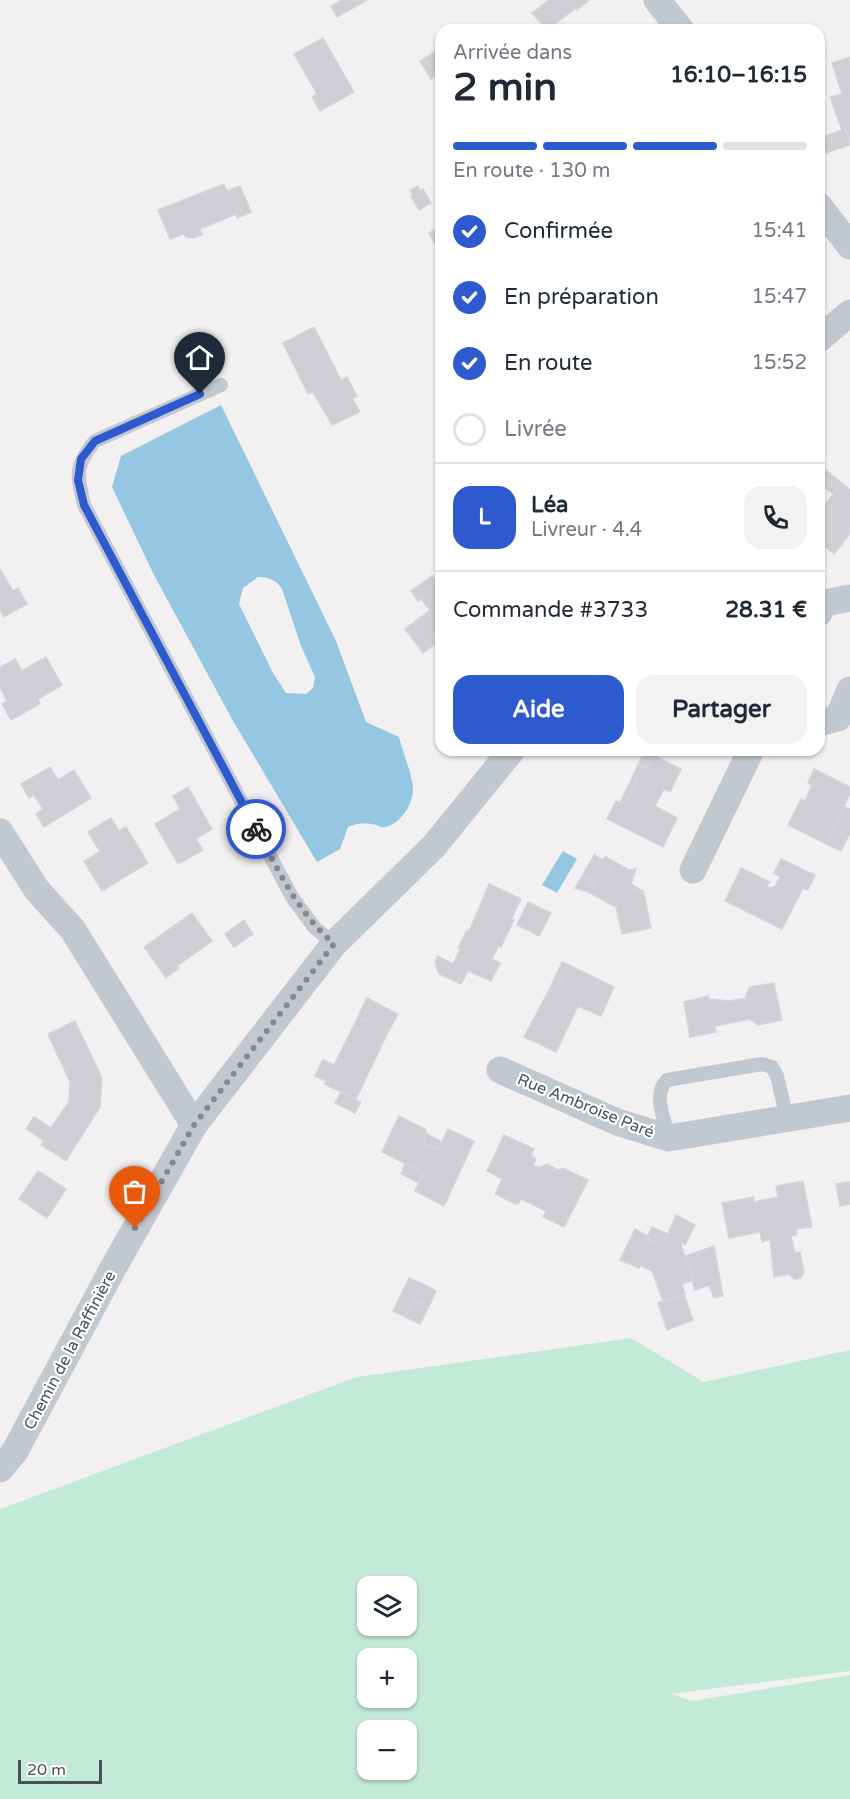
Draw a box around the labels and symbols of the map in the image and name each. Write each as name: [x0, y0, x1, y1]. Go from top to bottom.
pin: [174, 332, 225, 394]
courier: [226, 799, 286, 859]
street label: Rue Ambroise Paré: [514, 1069, 657, 1142]
pin: [109, 1166, 160, 1228]
street label: Chemin de la Raffinière: [19, 1267, 120, 1433]
scale bar: [18, 1757, 102, 1784]

